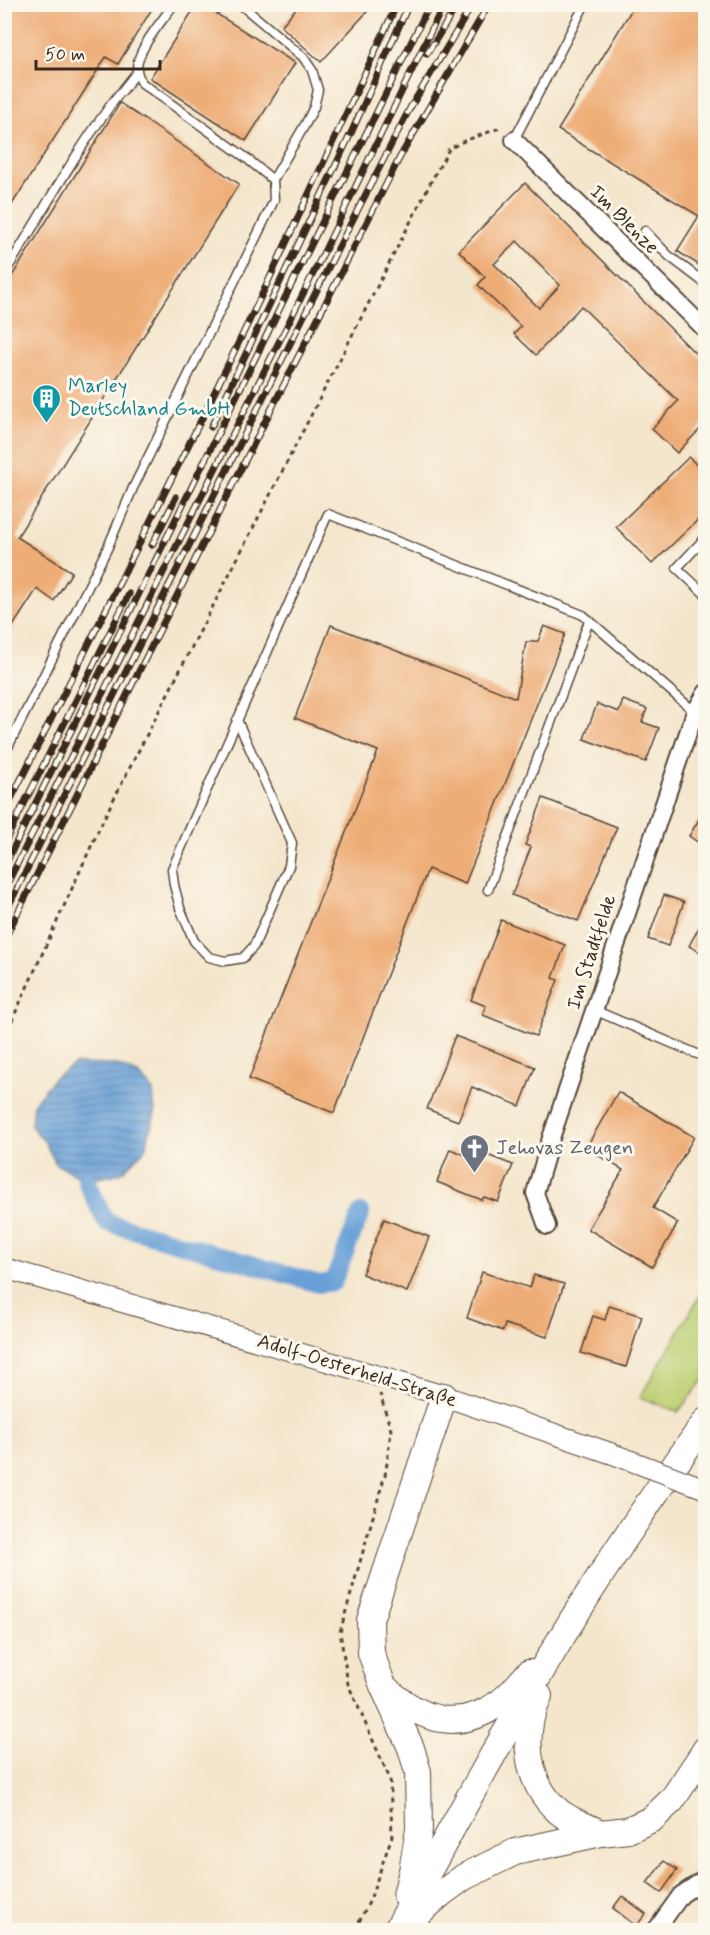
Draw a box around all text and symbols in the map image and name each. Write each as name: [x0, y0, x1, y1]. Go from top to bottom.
scale bar: [36, 33, 160, 71]
text: 50 m: [45, 43, 85, 67]
street label: Im Blenze: [583, 179, 665, 261]
place label: Marley Deutschland GmbH: [68, 373, 230, 423]
building icon: Marley Deutschland GmbH: [31, 382, 63, 424]
street label: Im Stadtfelde: [561, 891, 623, 1013]
church icon: Jehovas Zeugen: [459, 1132, 491, 1174]
place label: Jehovas Zeugen: [496, 1135, 633, 1162]
street label: Adolf-Oesterheld-Straße: [254, 1328, 460, 1414]

